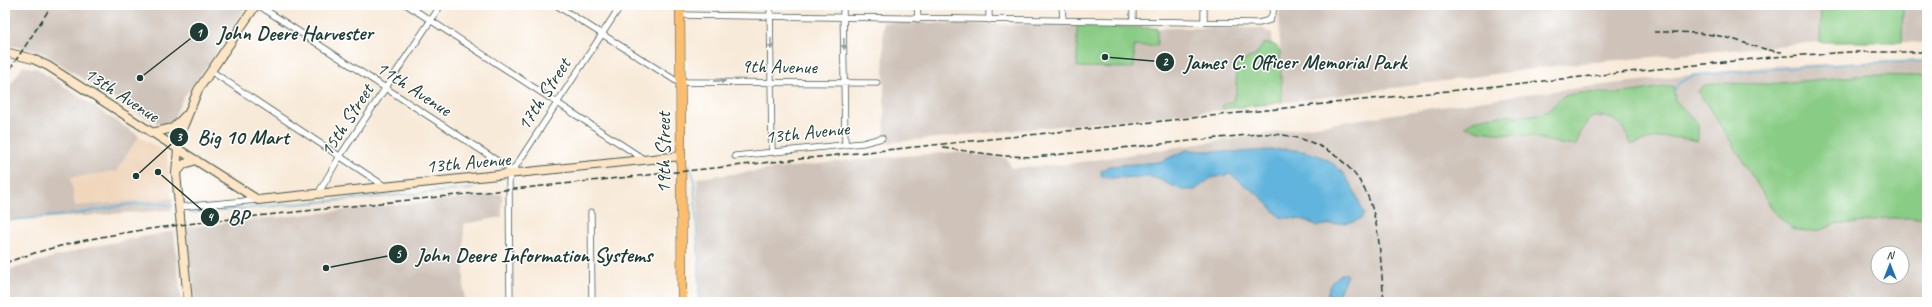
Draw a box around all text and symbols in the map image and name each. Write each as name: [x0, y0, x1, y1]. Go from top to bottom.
callout: John Deere Harvester: [189, 16, 382, 49]
text: John Deere Harvester: [215, 20, 375, 46]
text: 1: [196, 25, 203, 41]
one-way arrow: [768, 38, 774, 51]
one-way arrow: [841, 38, 847, 51]
callout: James C. Officer Memorial Park: [1155, 45, 1414, 78]
text: James C. Officer Memorial Park: [1182, 49, 1408, 75]
street label: 17th Street: [511, 51, 577, 135]
street label: 9th Avenue: [741, 53, 818, 80]
text: 2: [1162, 54, 1169, 70]
street label: 11th Avenue: [371, 55, 457, 123]
street label: 13th Avenue: [79, 61, 165, 129]
street label: 15th Street: [314, 77, 380, 161]
one-way arrow: [714, 78, 727, 84]
street label: 19th Street: [651, 110, 676, 194]
street label: 13th Avenue: [764, 115, 852, 149]
callout: Big 10 Mart: [169, 120, 296, 153]
text: Big 10 Mart: [197, 124, 292, 150]
text: 3: [176, 129, 183, 145]
street label: 13th Avenue: [425, 146, 513, 179]
callout: BP: [200, 201, 257, 234]
text: BP: [228, 204, 251, 230]
text: 4: [207, 209, 214, 225]
callout: John Deere Information Systems: [388, 238, 660, 271]
text: John Deere Information Systems: [414, 242, 655, 268]
north arrow: [1870, 245, 1910, 285]
text: 5: [395, 246, 402, 262]
text: N: [1887, 248, 1896, 262]

